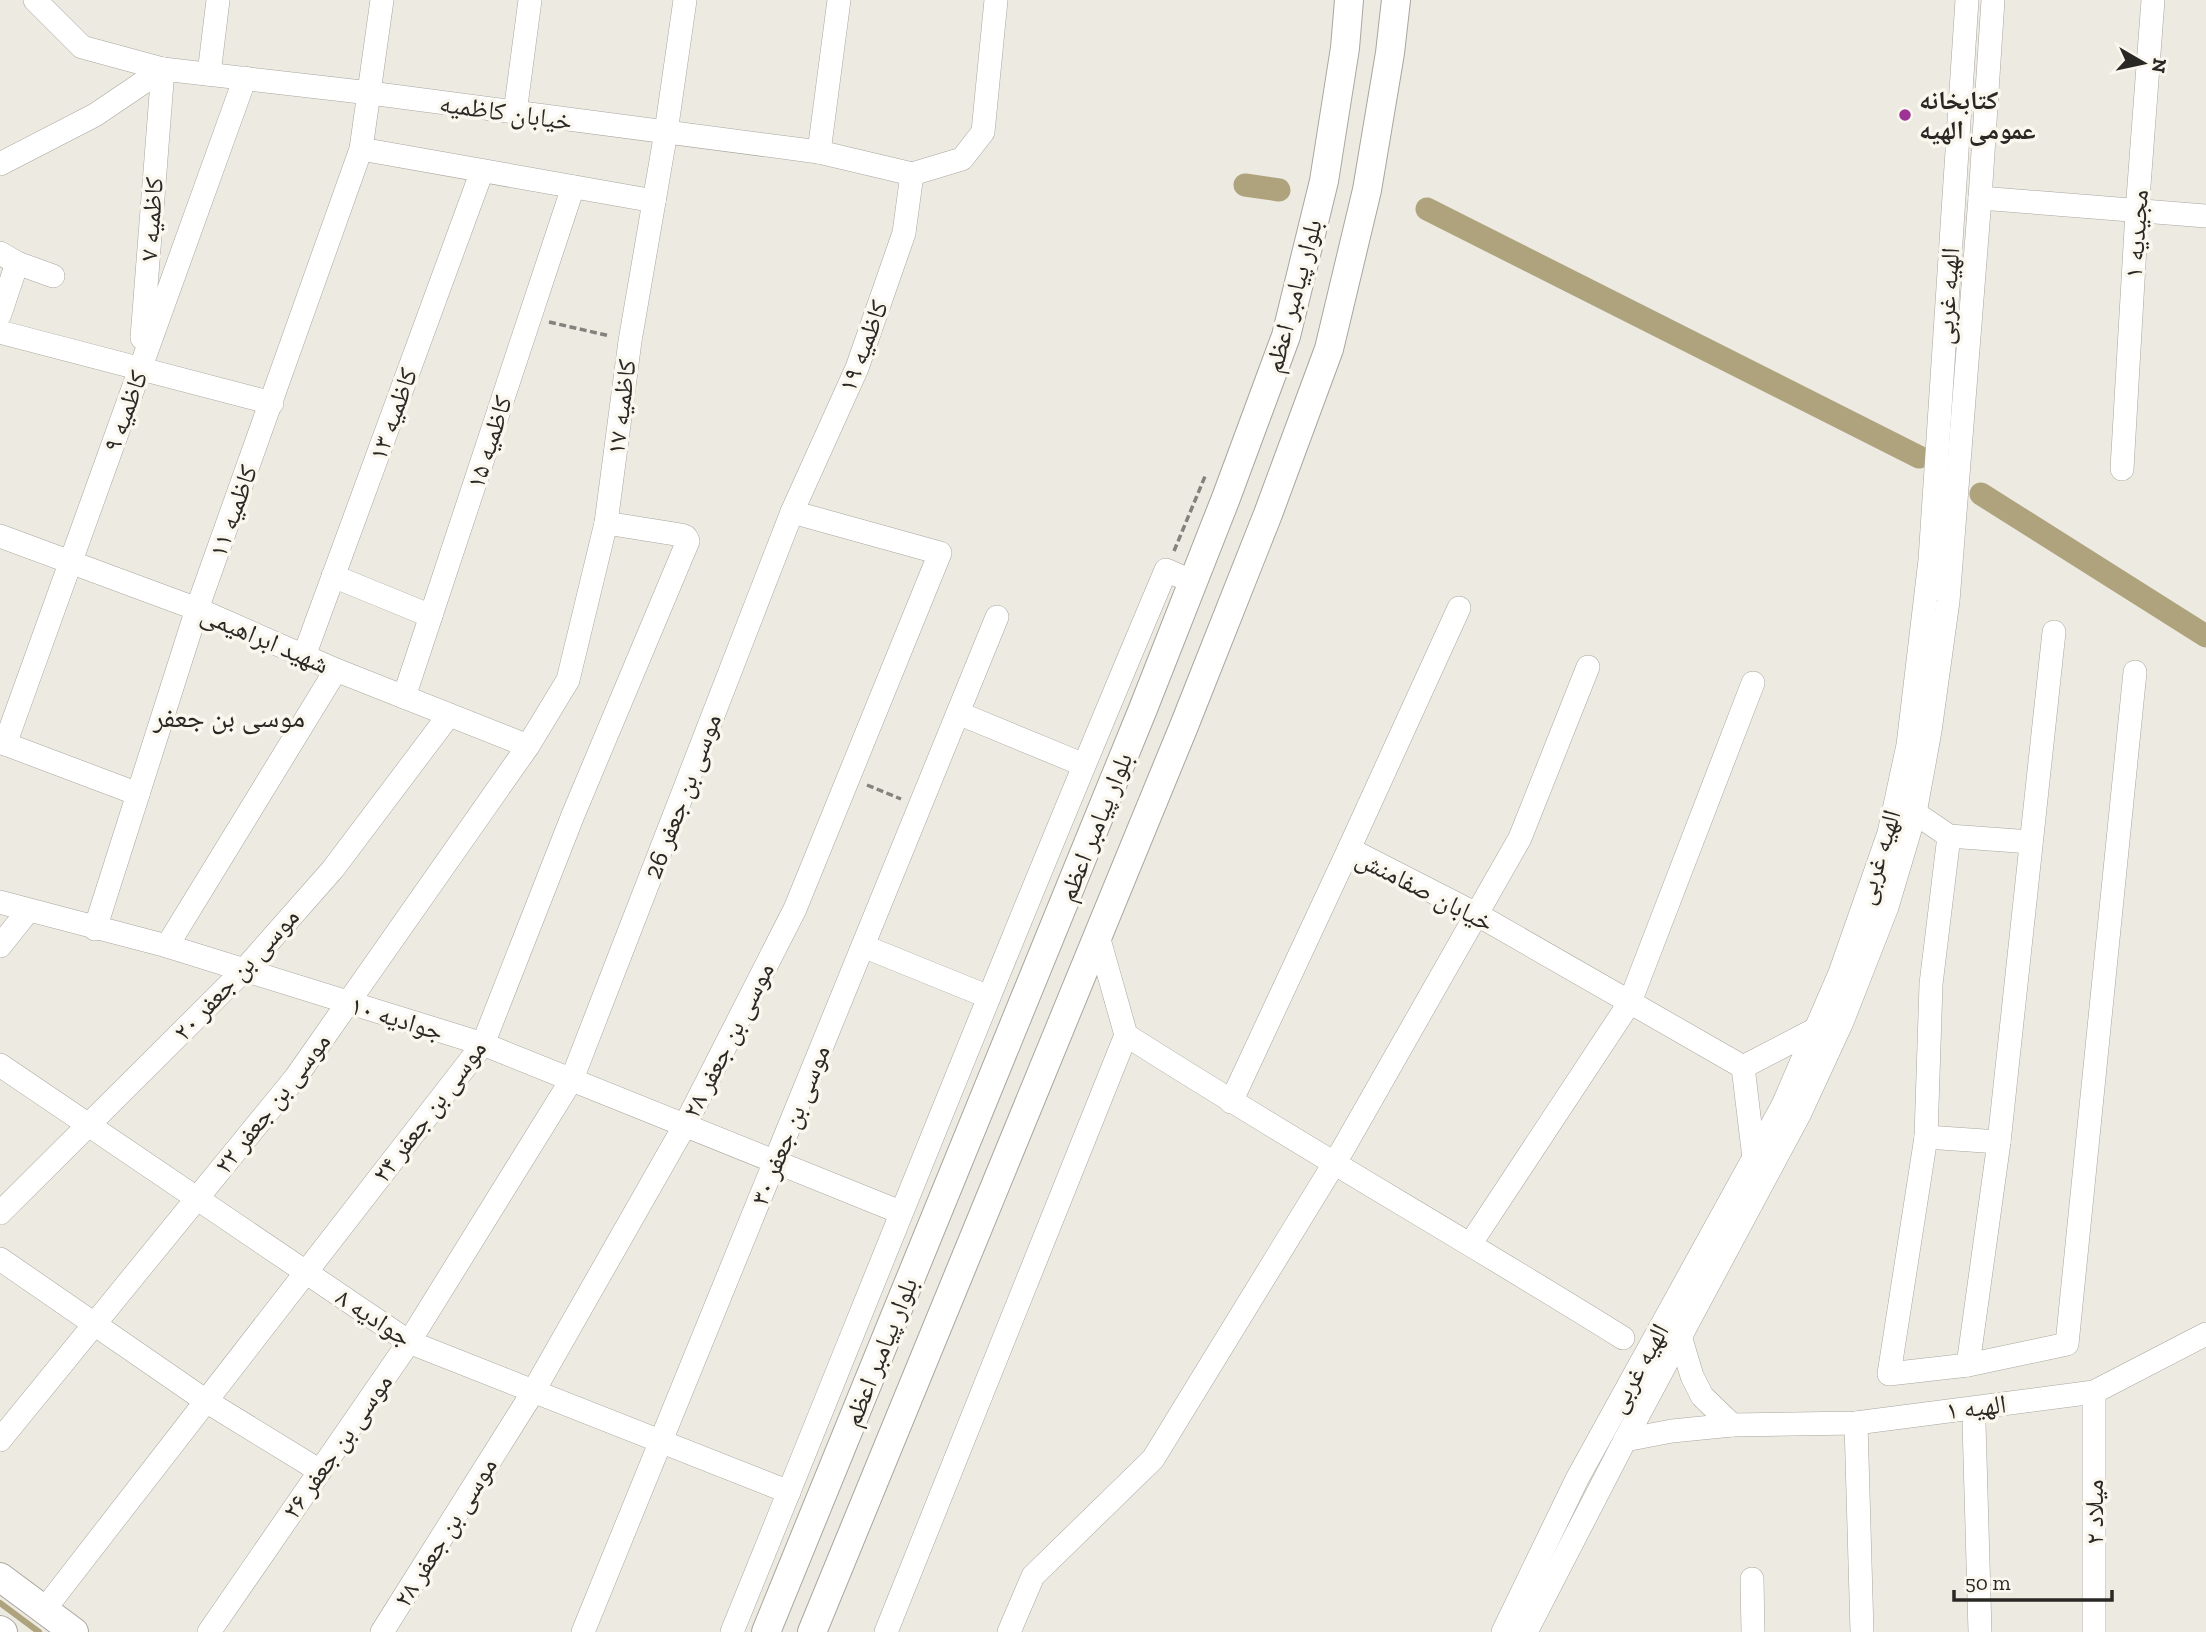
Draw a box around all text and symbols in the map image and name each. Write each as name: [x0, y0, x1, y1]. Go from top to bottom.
north arrow: [2108, 28, 2178, 98]
text: N: [2147, 57, 2172, 75]
place label: کتابخانه عمومی الهیه: [1919, 84, 2036, 146]
street label: خیابان کاظمیه: [438, 87, 574, 137]
marker: کتابخانه عمومی الهیه: [1897, 107, 1913, 123]
street label: کاظمیه ۷: [132, 176, 170, 262]
street label: مجیدیه ۱: [2117, 188, 2155, 280]
street label: بلوار پیامبر اعظم: [1257, 216, 1330, 377]
street label: الهیه غربی: [1928, 246, 1966, 346]
street label: کاظمیه ۱۹: [831, 295, 895, 396]
street label: کاظمیه ۱۷: [599, 357, 643, 456]
street label: کاظمیه ۱۳: [362, 363, 424, 464]
street label: کاظمیه ۹: [96, 366, 154, 456]
street label: کاظمیه ۱۵: [459, 391, 519, 492]
street label: کاظمیه ۱۱: [202, 460, 264, 561]
street label: شهید ابراهیمی: [196, 598, 334, 680]
district label: موسی بن جعفر: [152, 701, 305, 735]
street label: موسی بن جعفر 26: [636, 709, 728, 883]
street label: بلوار پیامبر اعظم: [1051, 748, 1140, 907]
street label: الهیه غربی: [1848, 806, 1908, 908]
street label: خیابان صفامنش: [1351, 842, 1499, 938]
street label: موسی بن جعفر ۲۰: [166, 901, 306, 1047]
street label: موسی بن جعفر ۲۸: [675, 957, 781, 1123]
street label: جوادیه ۱۰: [347, 989, 447, 1047]
street label: موسی بن جعفر ۲۲: [207, 1026, 337, 1180]
street label: موسی بن جعفر ۲۴: [365, 1033, 493, 1189]
street label: موسی بن جعفر ۳۰: [743, 1040, 837, 1210]
street label: بلوار پیامبر اعظم: [836, 1273, 925, 1432]
street label: جوادیه ۸: [330, 1281, 418, 1353]
street label: الهیه غربی: [1600, 1318, 1676, 1418]
street label: موسی بن جعفر ۲۶: [275, 1367, 399, 1525]
street label: الهیه ۱: [1944, 1387, 2008, 1427]
street label: موسی بن جعفر ۲۸: [386, 1451, 504, 1613]
street label: میلاد ۲: [2078, 1479, 2110, 1545]
scale bar: [1954, 1558, 2112, 1602]
text: 50 m: [1965, 1570, 2011, 1595]

